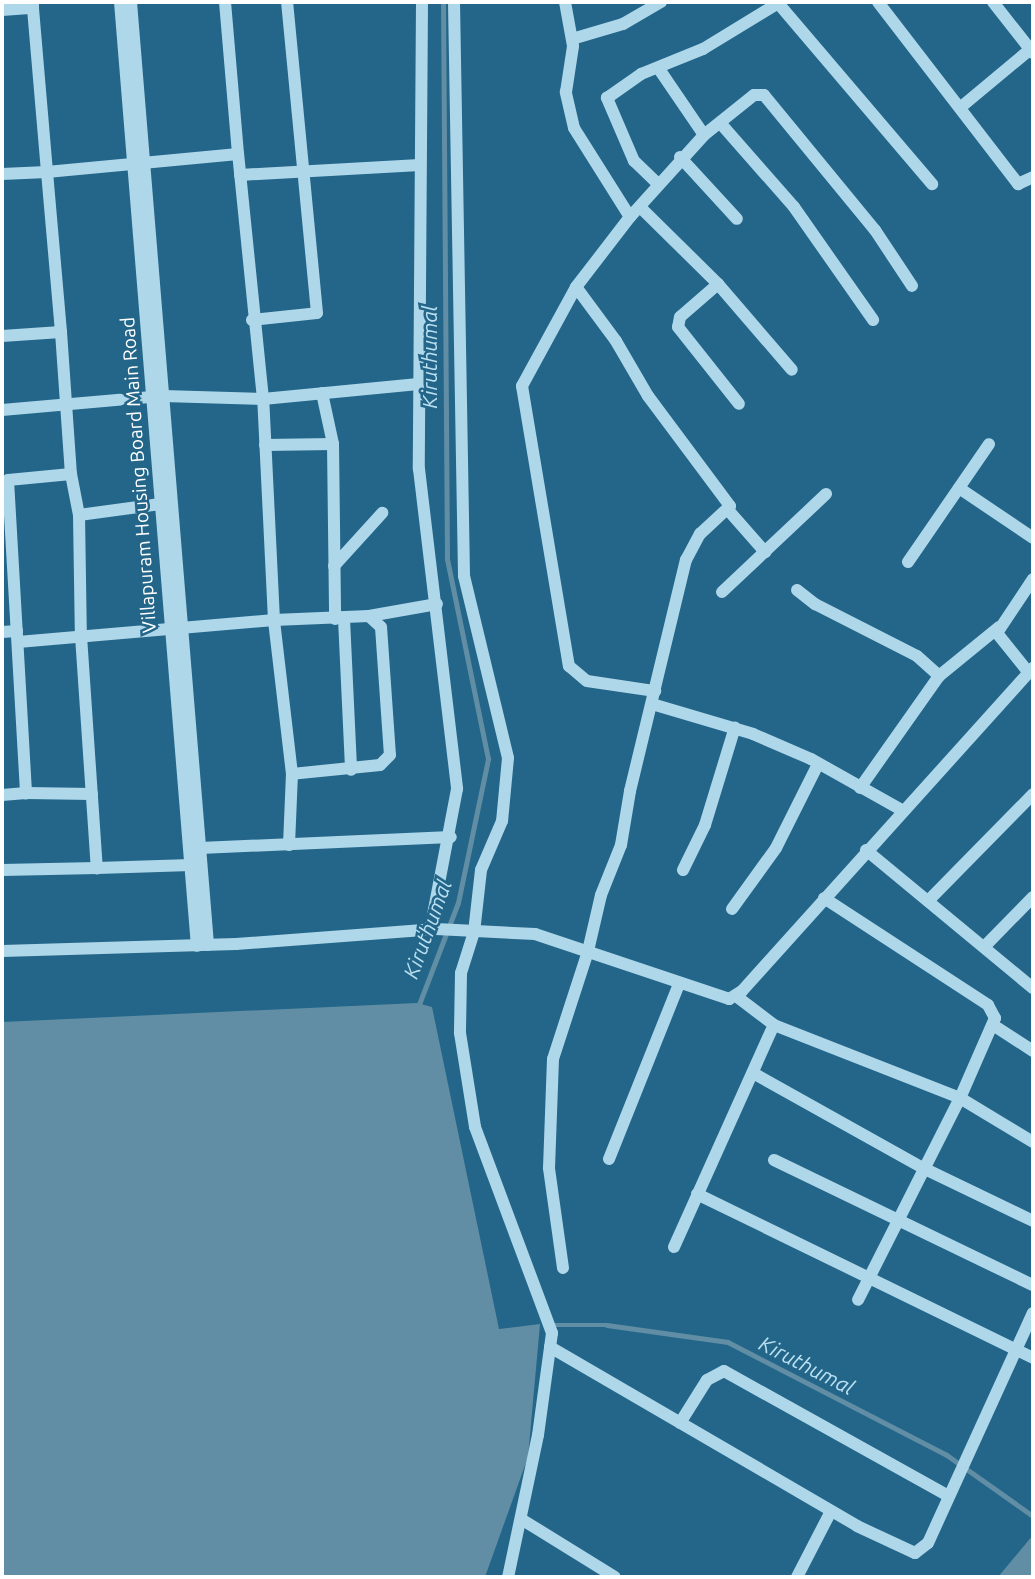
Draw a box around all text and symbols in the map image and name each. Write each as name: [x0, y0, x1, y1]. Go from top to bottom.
water label: Kiruthumal: [416, 305, 442, 409]
street label: Villapuram Housing Board Main Road: [117, 316, 161, 634]
water label: Kiruthumal: [397, 876, 457, 982]
water label: Kiruthumal: [755, 1330, 859, 1400]

